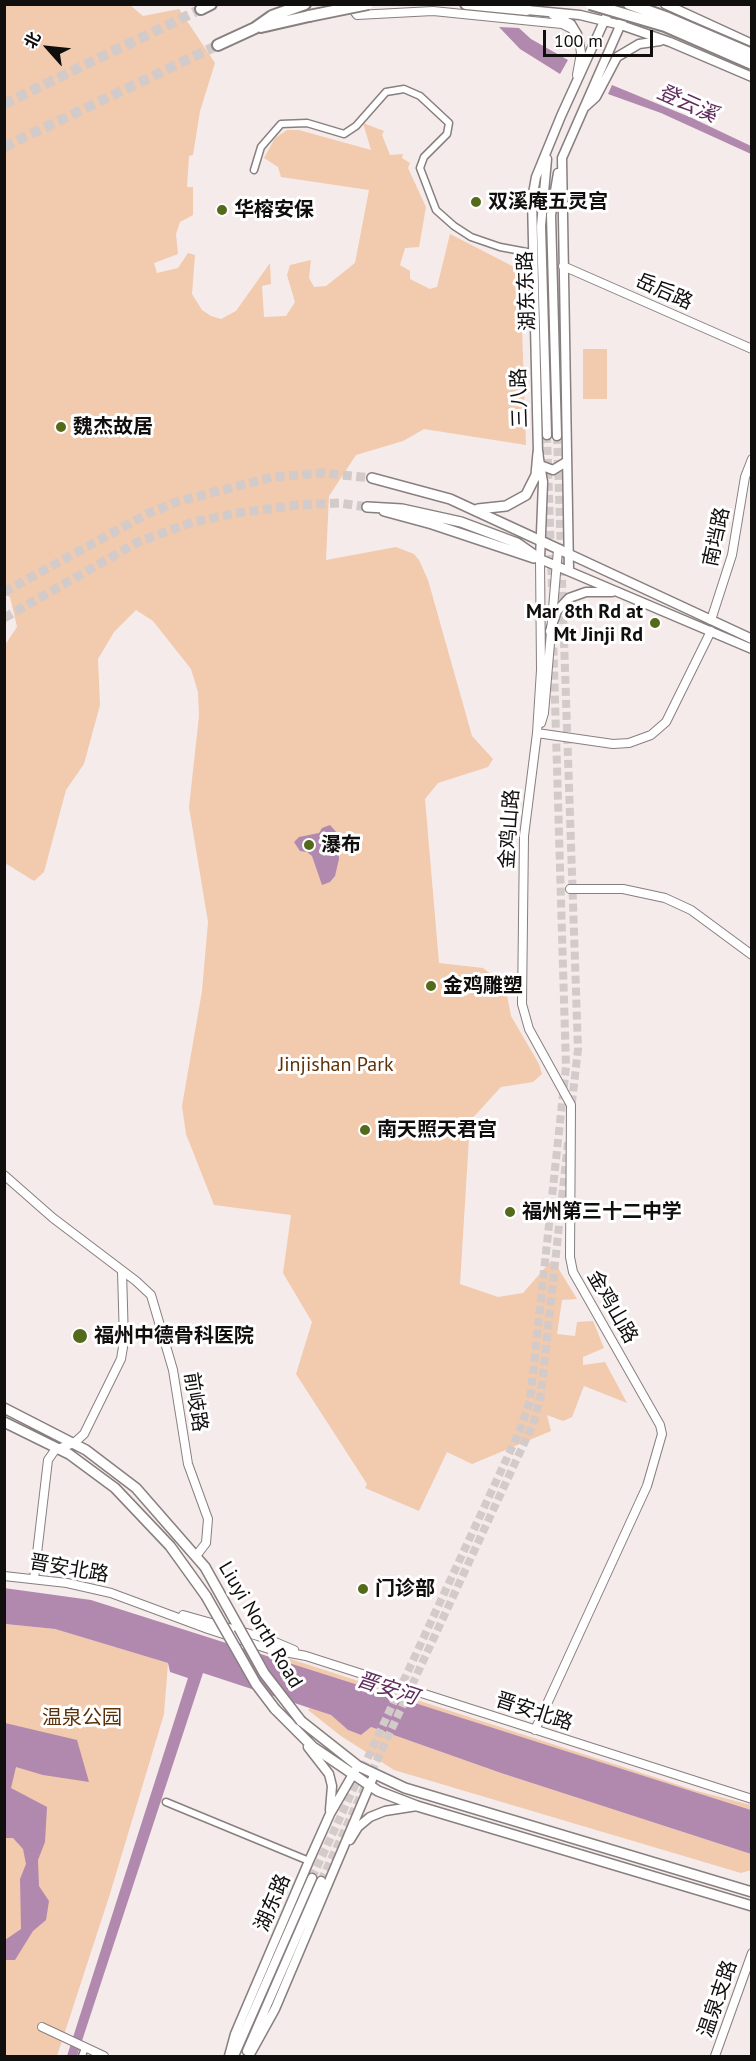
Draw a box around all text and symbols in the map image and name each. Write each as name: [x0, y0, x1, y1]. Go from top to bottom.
north arrow: [18, 18, 78, 78]
scale bar: [546, 18, 656, 56]
text: 北: [19, 28, 45, 52]
text: 100 m: [554, 29, 603, 52]
water label: 登云溪: [653, 80, 721, 128]
place label: 双溪庵五灵宫: [488, 190, 608, 214]
marker: 双溪庵五灵宫: [469, 195, 483, 209]
place label: 华榕安保: [234, 198, 314, 222]
marker: 华榕安保: [215, 203, 229, 217]
street label: 湖东东路: [514, 251, 540, 331]
street label: 岳后路: [632, 269, 696, 315]
street label: 三八路: [507, 368, 533, 428]
place label: 魏杰故居: [73, 415, 153, 439]
marker: 魏杰故居: [54, 420, 68, 434]
street label: 南垱路: [699, 505, 735, 569]
place label: Mar 8th Rd at Mt Jinji Rd: [526, 600, 643, 647]
marker: Mar 8th Rd at Mt Jinji Rd: [648, 616, 662, 630]
street label: 金鸡山路: [495, 788, 525, 870]
place label: 瀑布: [321, 833, 361, 857]
marker: 瀑布: [302, 838, 316, 852]
place label: 金鸡雕塑: [443, 974, 523, 998]
marker: 金鸡雕塑: [424, 979, 438, 993]
park label: Jinjishan Park: [278, 1053, 394, 1077]
place label: 南天照天君宫: [377, 1118, 497, 1142]
marker: 南天照天君宫: [358, 1123, 372, 1137]
place label: 福州第三十二中学: [522, 1200, 682, 1224]
marker: 福州第三十二中学: [503, 1205, 517, 1219]
street label: 金鸡山路: [582, 1266, 642, 1348]
place label: 福州中德骨科医院: [94, 1324, 254, 1348]
marker: 福州中德骨科医院: [71, 1327, 89, 1345]
street label: 前岐路: [178, 1370, 212, 1434]
street label: 晋安北路: [28, 1550, 110, 1588]
street label: Liuyi North Road: [213, 1557, 307, 1693]
place label: 门诊部: [375, 1577, 435, 1601]
marker: 门诊部: [356, 1582, 370, 1596]
water label: 晋安河: [353, 1667, 421, 1711]
street label: 晋安北路: [492, 1688, 576, 1736]
park label: 温泉公园: [42, 1706, 122, 1730]
street label: 湖东路: [250, 1871, 296, 1935]
street label: 温泉支路: [694, 1957, 742, 2041]

